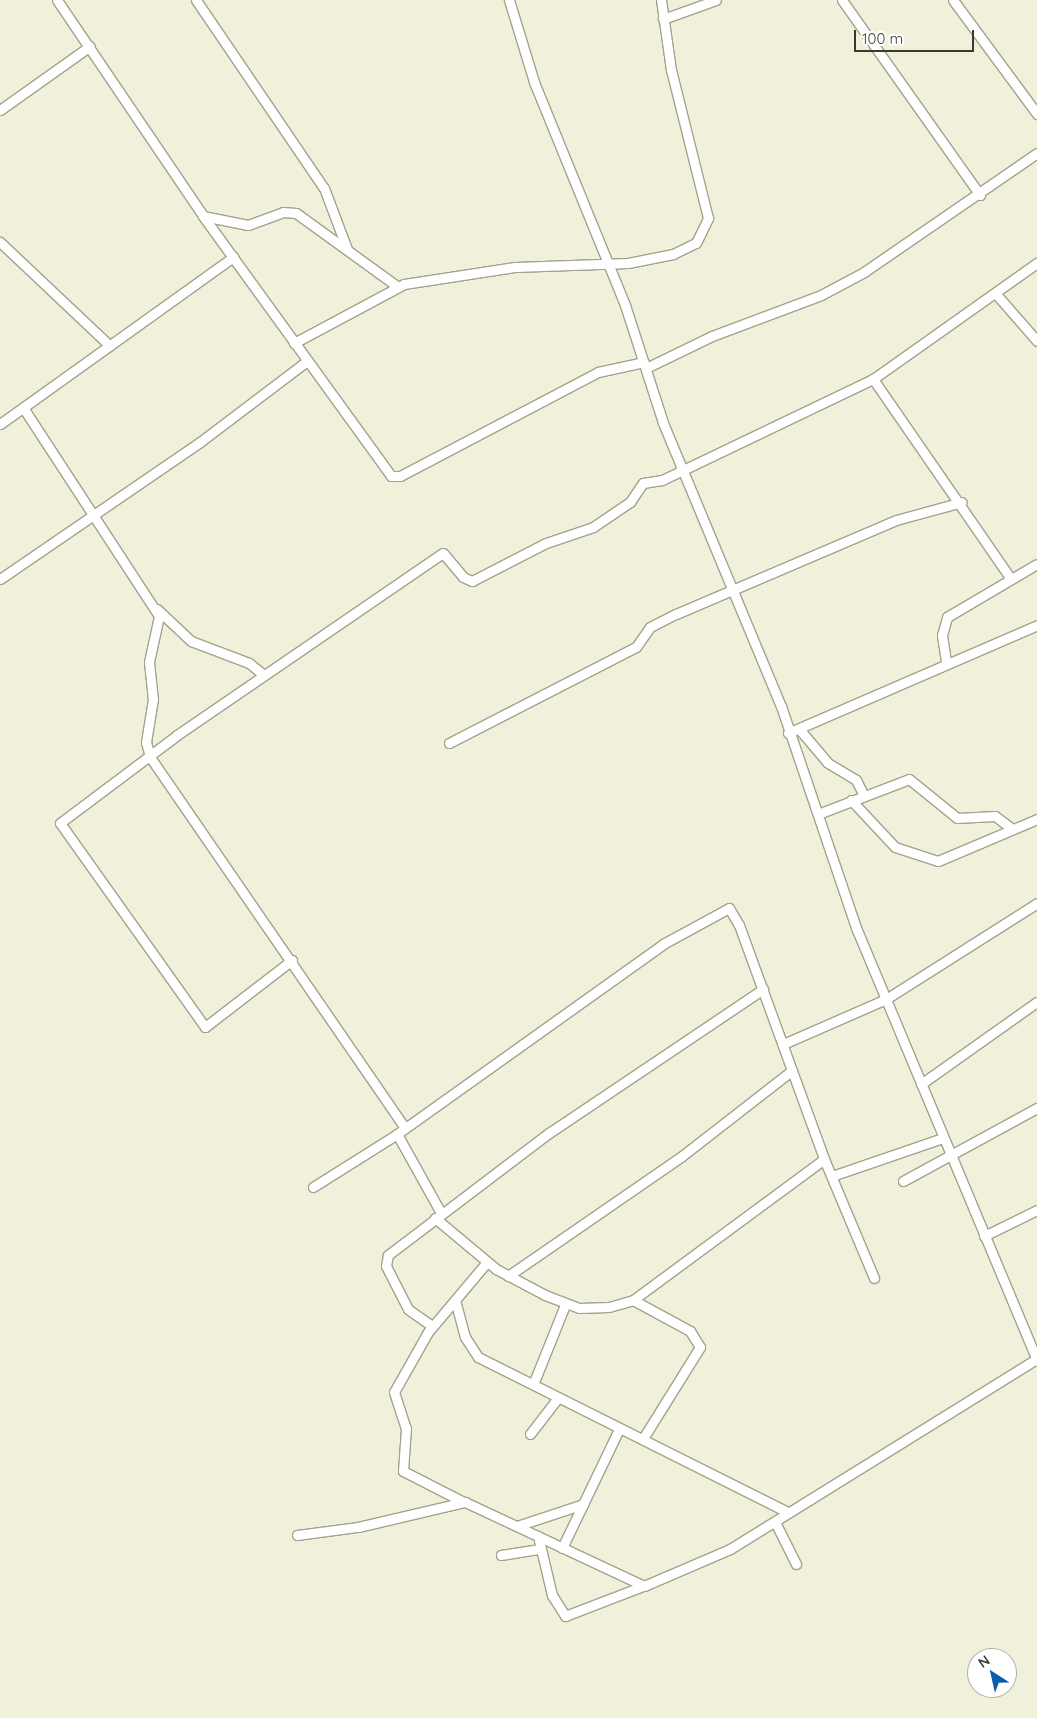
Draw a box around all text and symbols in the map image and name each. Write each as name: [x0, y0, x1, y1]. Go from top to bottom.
scale bar: [857, 20, 977, 52]
text: 100 m: [862, 29, 903, 48]
north arrow: [967, 1648, 1017, 1698]
text: N: [975, 1651, 993, 1672]

